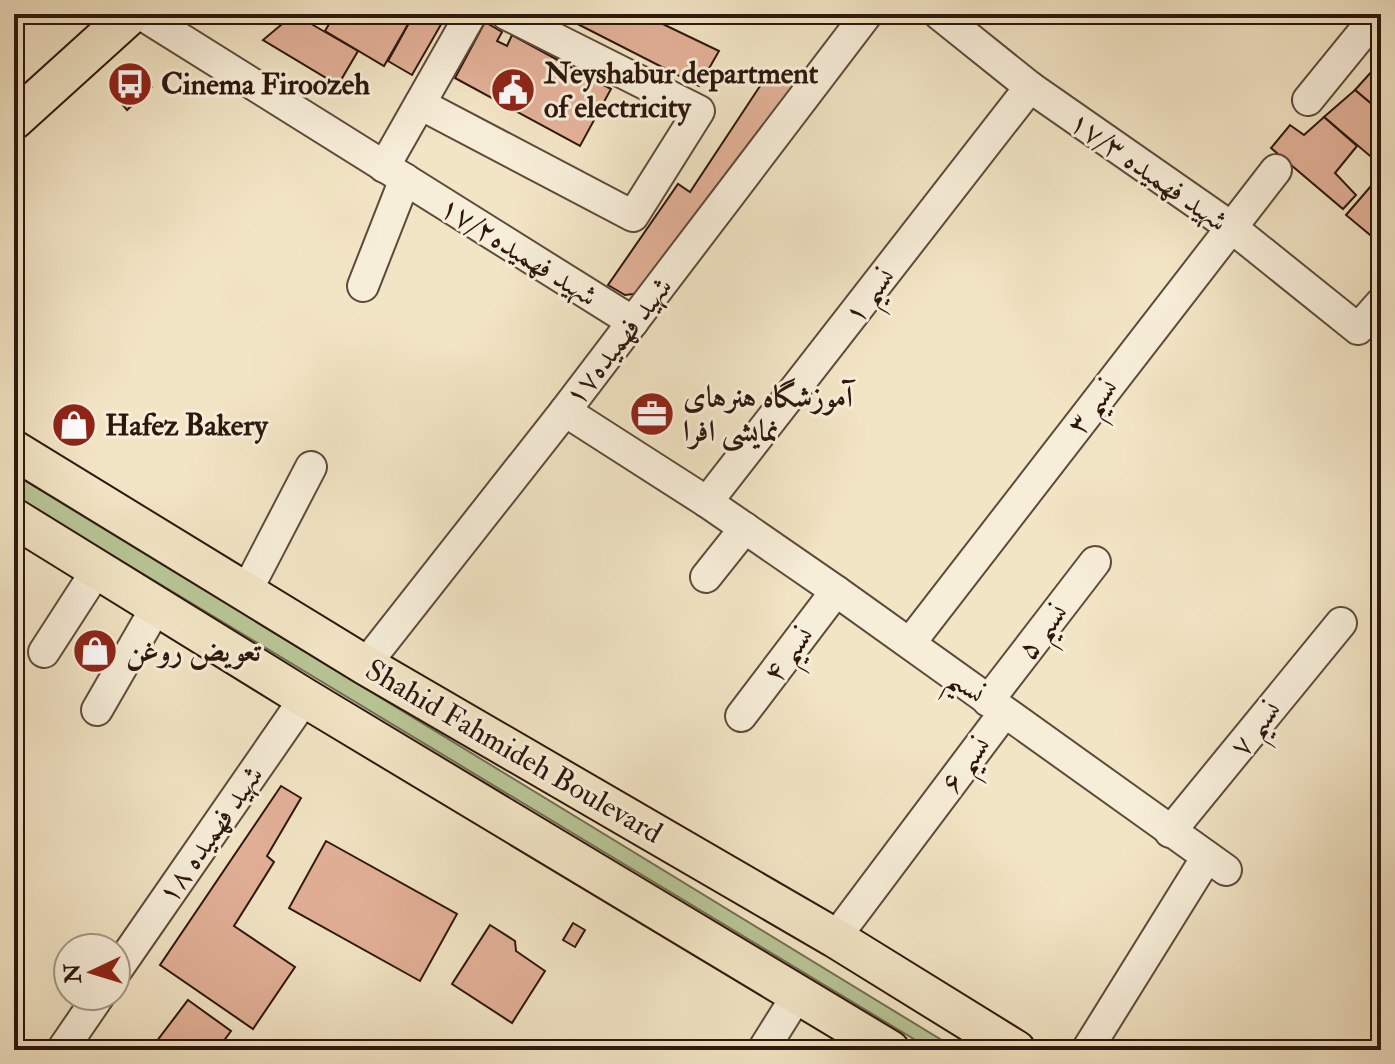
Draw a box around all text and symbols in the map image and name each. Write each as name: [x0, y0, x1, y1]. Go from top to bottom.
place label: Neyshabur department of electricity: [543, 55, 819, 126]
bus stop icon: Cinema Firoozeh: [106, 60, 154, 108]
place label: Cinema Firoozeh: [161, 66, 370, 103]
public building icon: Neyshabur department of electricity: [489, 66, 537, 114]
street label: شهید فهمیده ۱۷/۳: [1062, 103, 1235, 240]
street label: شهید فهمیده۱۷/۲: [433, 188, 605, 315]
street label: نسیم ۱: [836, 259, 911, 337]
street label: شهید فهمیده۱۷: [556, 269, 680, 413]
street label: نسیم ۳: [1059, 370, 1134, 448]
place label: آموزشگاه هنرهای نمایشی افرا: [683, 377, 856, 452]
office icon: آموزشگاه هنرهای نمایشی افرا: [628, 390, 676, 438]
shop icon: Hafez Bakery: [50, 401, 98, 449]
place label: Hafez Bakery: [105, 407, 269, 444]
street label: نسیم ۵: [1009, 595, 1084, 673]
street label: نسیم ۴: [755, 618, 830, 696]
shop icon: تعویض روغن: [71, 627, 119, 675]
place label: تعویض روغن: [126, 633, 262, 671]
street label: Shahid Fahmideh Boulevard: [359, 651, 669, 852]
street label: نسیم: [935, 659, 993, 720]
street label: نسیم ۷: [1221, 693, 1297, 770]
street label: نسیم ۶: [932, 728, 1007, 806]
street label: شهید فهمیده ۱۸: [149, 758, 272, 911]
north arrow: [52, 932, 132, 1012]
text: N: [58, 962, 88, 985]

